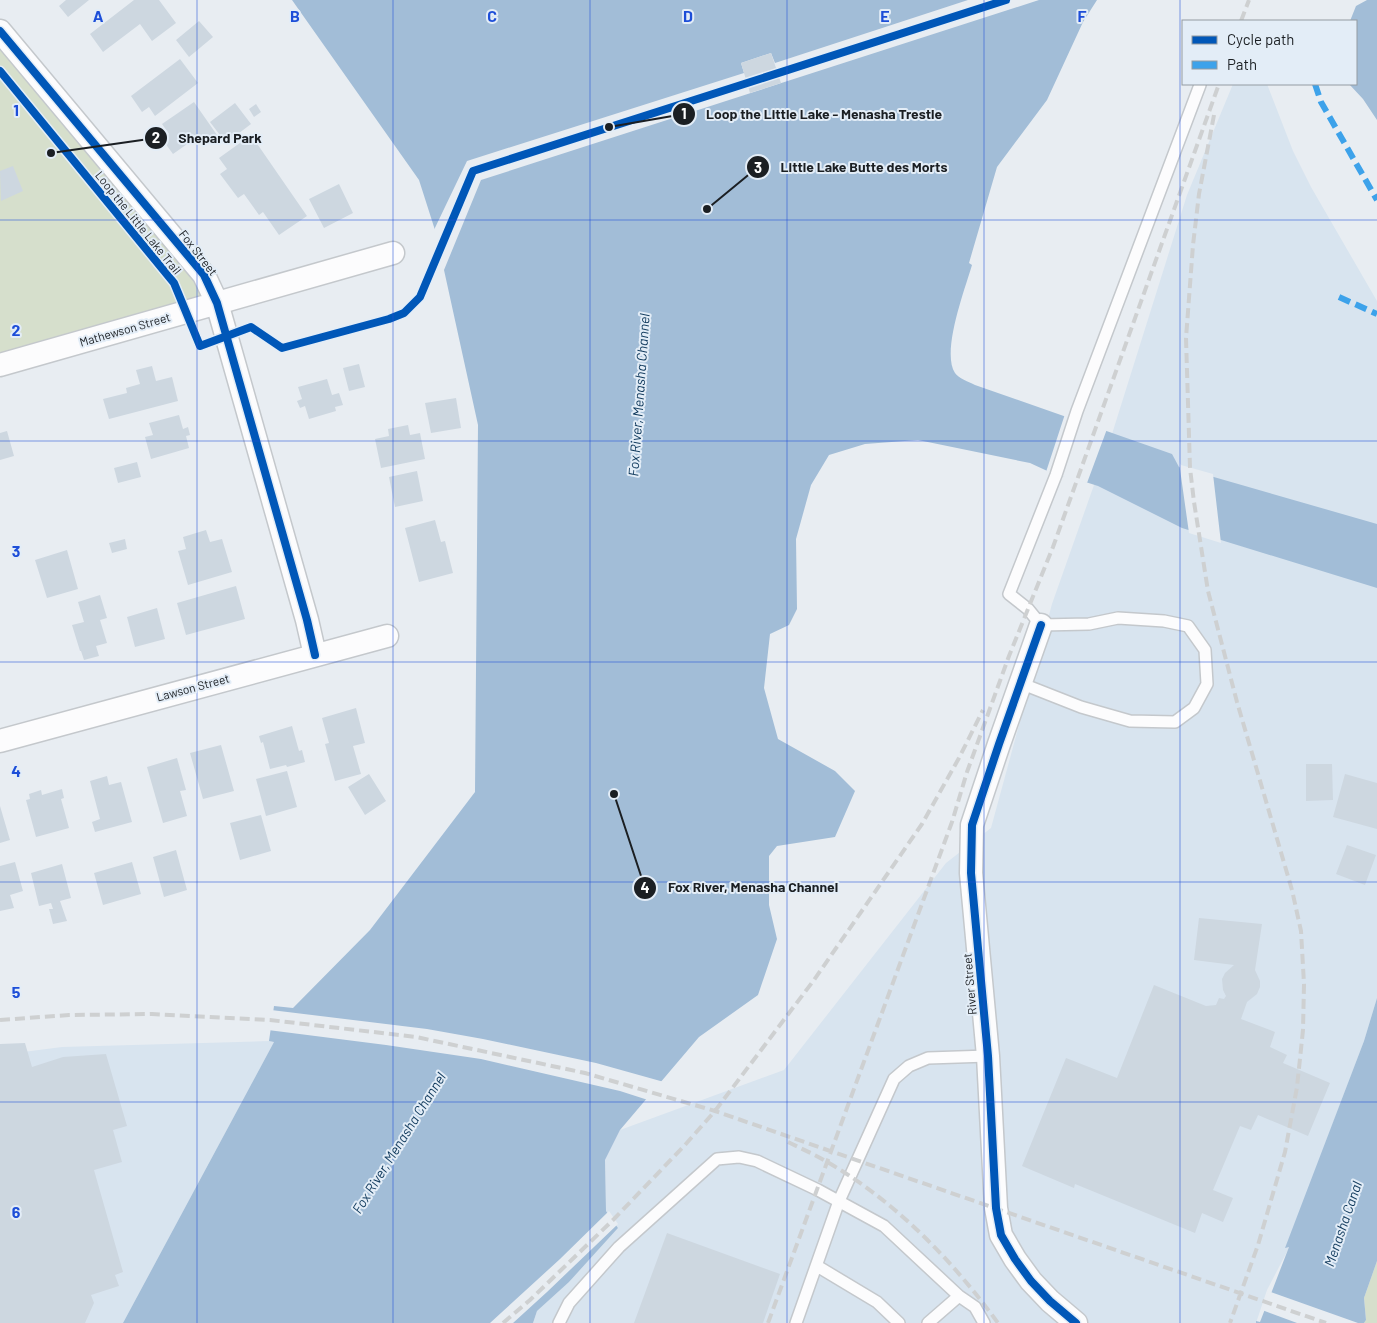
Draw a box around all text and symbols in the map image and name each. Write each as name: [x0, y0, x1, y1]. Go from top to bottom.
text: A: [93, 6, 104, 25]
text: B: [290, 6, 300, 25]
text: C: [487, 6, 497, 25]
text: D: [683, 6, 693, 25]
text: E: [880, 6, 890, 25]
text: F: [1078, 6, 1087, 25]
legend: [1182, 20, 1357, 85]
text: Cycle path: [1227, 30, 1294, 48]
text: Path: [1227, 55, 1257, 73]
callout: Loop the Little Lake - Menasha Trestle: [671, 99, 952, 128]
text: 1: [13, 100, 19, 119]
text: 1: [681, 104, 687, 122]
text: Loop the Little Lake - Menasha Trestle: [706, 105, 942, 122]
callout: Shepard Park: [143, 123, 271, 152]
text: 2: [152, 128, 160, 146]
text: Shepard Park: [178, 129, 262, 146]
callout: Little Lake Butte des Morts: [746, 153, 958, 182]
text: 3: [754, 158, 762, 176]
text: Little Lake Butte des Morts: [781, 158, 947, 175]
street label: Loop the Little Lake Trail: [93, 168, 185, 277]
street label: Fox Street: [177, 227, 221, 278]
street label: Mathewson Street: [78, 309, 172, 349]
water label: Fox River, Menasha Channel: [624, 313, 653, 477]
text: 2: [12, 320, 21, 339]
text: 3: [12, 541, 20, 560]
street label: Lawson Street: [155, 671, 231, 704]
text: 4: [11, 761, 21, 780]
callout: Fox River, Menasha Channel: [633, 873, 848, 902]
text: 4: [640, 878, 650, 896]
text: Fox River, Menasha Channel: [668, 878, 838, 895]
street label: River Street: [959, 953, 979, 1015]
text: 5: [12, 982, 21, 1001]
water label: Fox River, Menasha Channel: [348, 1069, 449, 1216]
water label: Menasha Canal: [1320, 1179, 1365, 1269]
text: 6: [12, 1202, 21, 1221]

